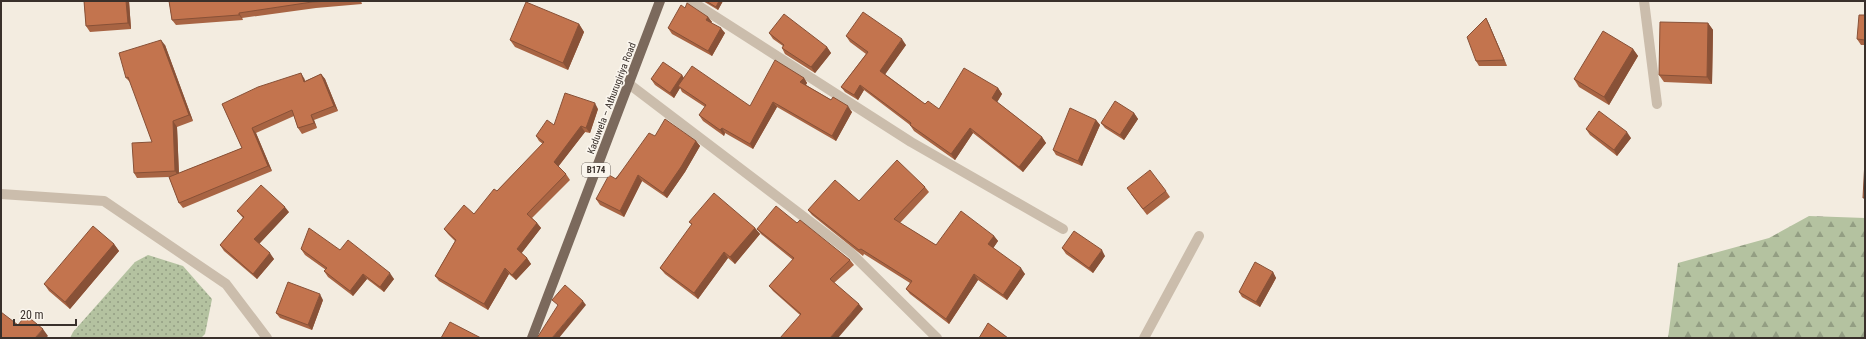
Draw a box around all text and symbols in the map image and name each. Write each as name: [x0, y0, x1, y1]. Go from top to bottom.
street label: Kaduwela – Athurugiriya Road: [585, 41, 638, 156]
road number: B174: [582, 163, 610, 177]
scale bar: [14, 301, 76, 327]
text: 20 m: [20, 308, 44, 322]

